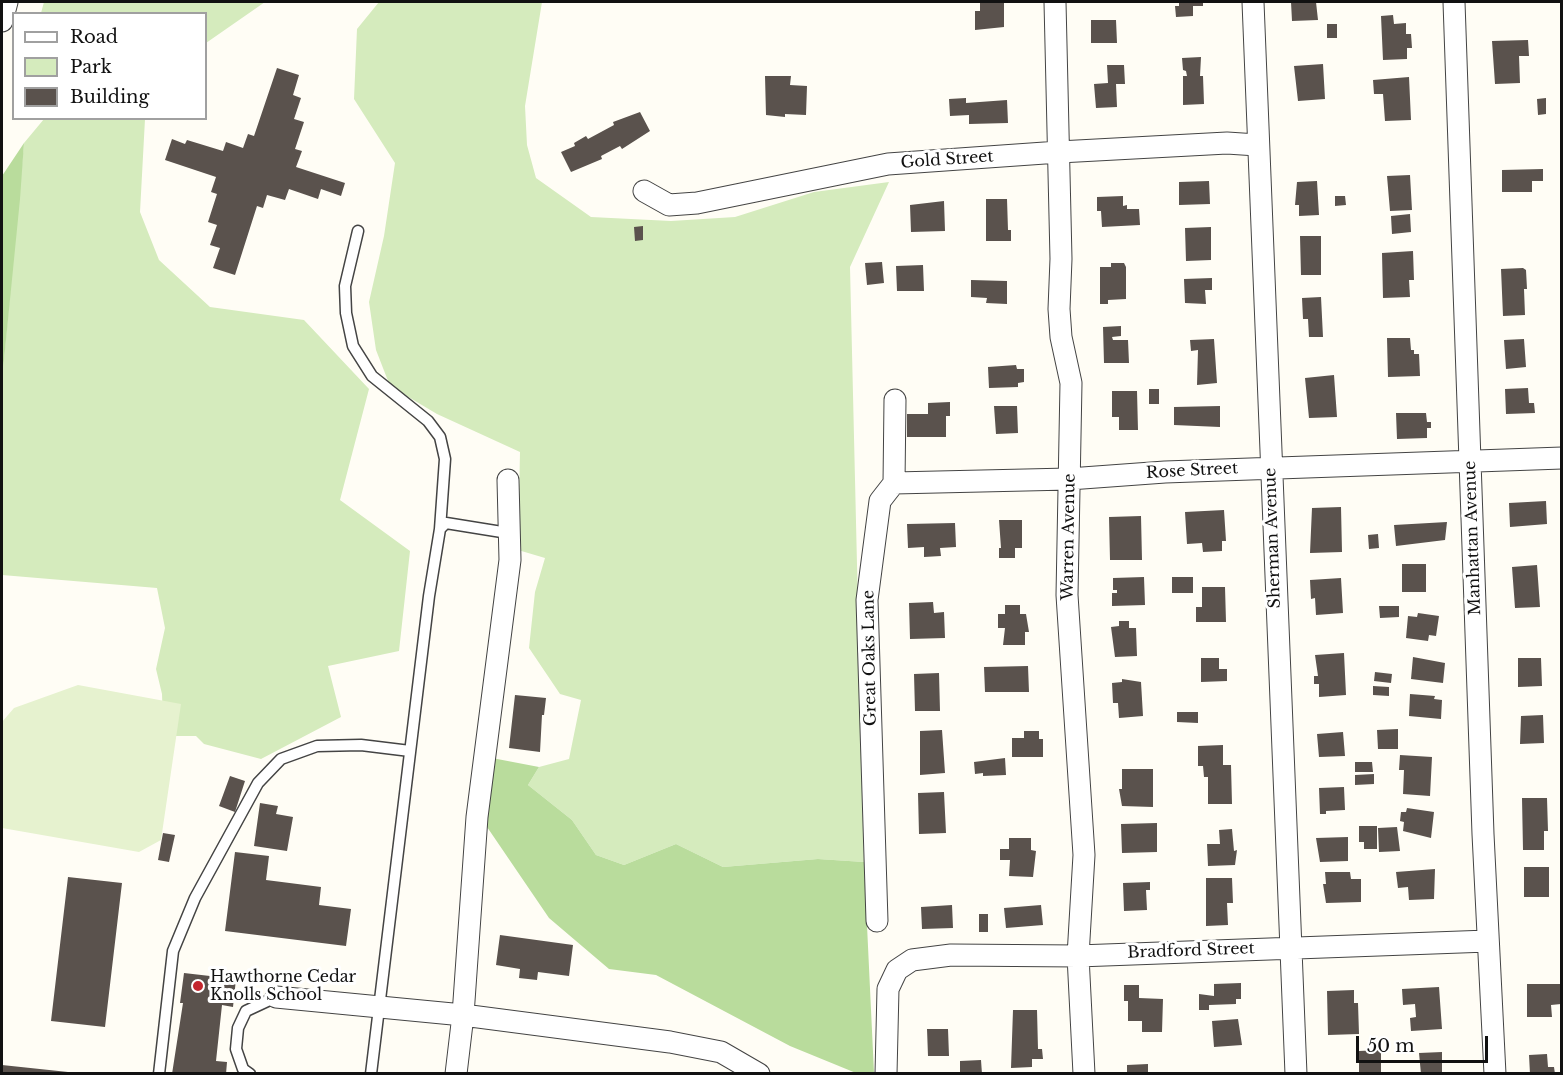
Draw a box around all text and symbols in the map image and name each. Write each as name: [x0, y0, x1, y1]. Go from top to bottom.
legend: [12, 12, 207, 120]
text: Road: [70, 26, 118, 48]
text: Park: [70, 56, 112, 78]
text: Building: [70, 86, 149, 108]
street label: Gold Street: [900, 147, 994, 173]
street label: Rose Street: [1146, 459, 1238, 483]
street label: Manhattan Avenue: [1461, 460, 1485, 616]
street label: Sherman Avenue: [1261, 467, 1285, 609]
street label: Warren Avenue: [1058, 473, 1080, 601]
street label: Great Oaks Lane: [859, 590, 881, 726]
street label: Bradford Street: [1127, 939, 1255, 963]
place label: Hawthorne Cedar Knolls School: [210, 967, 356, 1005]
marker: Hawthorne Cedar Knolls School: [191, 979, 205, 993]
scale bar: [1359, 1024, 1491, 1062]
text: 50 m: [1367, 1035, 1415, 1057]

